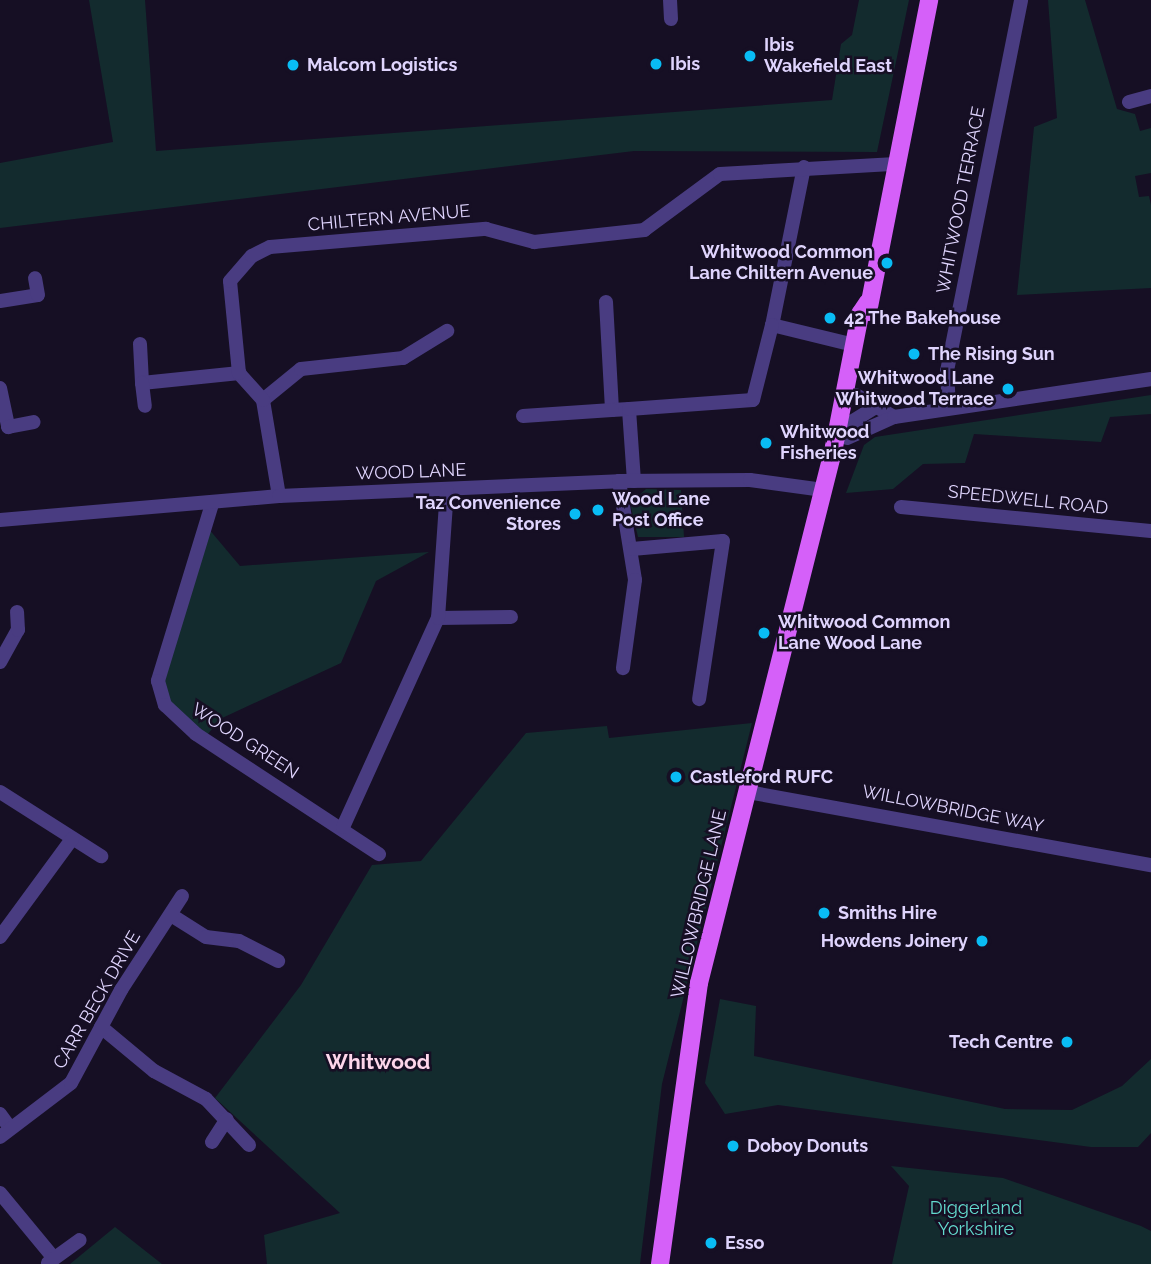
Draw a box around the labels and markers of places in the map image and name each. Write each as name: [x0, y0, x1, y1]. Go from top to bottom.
place label: Ibis Wakefield East: [764, 35, 892, 78]
marker: Ibis Wakefield East: [742, 48, 758, 64]
place label: Ibis: [670, 53, 700, 75]
place label: Malcom Logistics: [307, 54, 457, 76]
marker: Ibis: [648, 56, 664, 72]
marker: Malcom Logistics: [285, 57, 301, 73]
place label: Whitwood Common Lane Chiltern Avenue: [688, 242, 873, 284]
marker: Whitwood Common Lane Chiltern Avenue: [879, 255, 895, 271]
place label: 42 The Bakehouse: [844, 307, 1001, 329]
marker: 42 The Bakehouse: [822, 310, 838, 326]
place label: The Rising Sun: [928, 343, 1055, 365]
marker: The Rising Sun: [906, 346, 922, 362]
place label: Whitwood Lane Whitwood Terrace: [835, 368, 994, 410]
marker: Whitwood Lane Whitwood Terrace: [1000, 381, 1016, 397]
place label: Whitwood Fisheries: [780, 422, 869, 464]
marker: Whitwood Fisheries: [758, 435, 774, 451]
place label: Wood Lane Post Office: [612, 489, 710, 532]
place label: Taz Convenience Stores: [416, 493, 561, 536]
marker: Wood Lane Post Office: [590, 502, 606, 518]
marker: Taz Convenience Stores: [567, 506, 583, 522]
place label: Whitwood Common Lane Wood Lane: [778, 612, 950, 654]
marker: Whitwood Common Lane Wood Lane: [756, 625, 772, 641]
place label: Castleford RUFC: [690, 766, 833, 788]
marker: Castleford RUFC: [668, 769, 684, 785]
place label: Smiths Hire: [838, 902, 937, 924]
marker: Smiths Hire: [816, 905, 832, 921]
place label: Howdens Joinery: [820, 930, 968, 952]
marker: Howdens Joinery: [974, 933, 990, 949]
place label: Tech Centre: [949, 1031, 1053, 1053]
marker: Tech Centre: [1059, 1034, 1075, 1050]
place label: Doboy Donuts: [747, 1135, 869, 1157]
marker: Doboy Donuts: [725, 1138, 741, 1154]
place label: Esso: [725, 1232, 764, 1254]
marker: Esso: [703, 1235, 719, 1251]

